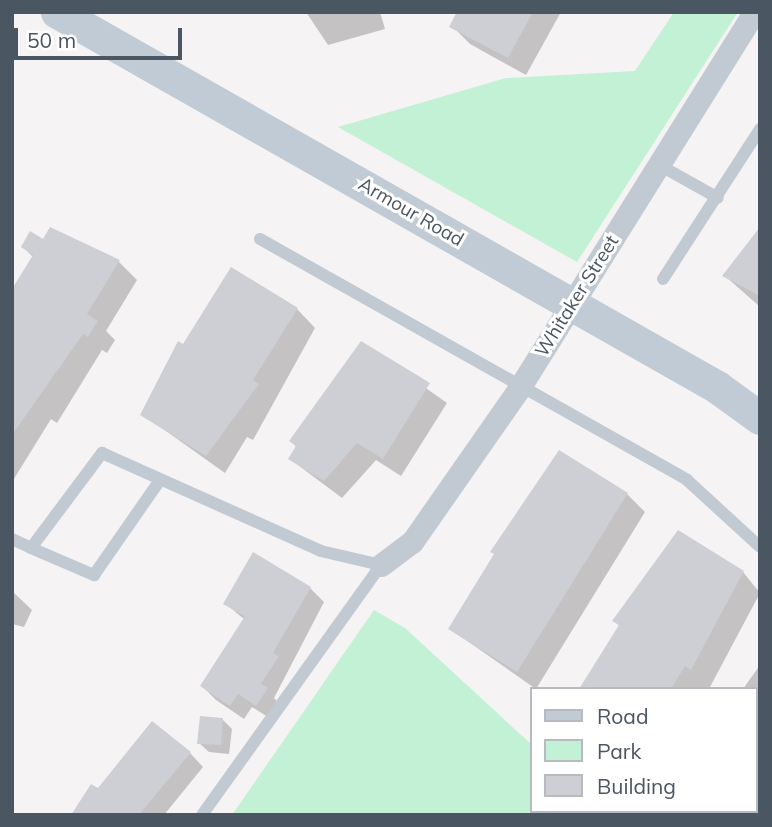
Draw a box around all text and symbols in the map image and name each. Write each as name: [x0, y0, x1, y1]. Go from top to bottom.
scale bar: [18, 14, 186, 58]
text: 50 m: [27, 27, 76, 53]
street label: Armour Road: [354, 173, 468, 251]
street label: Whitaker Street: [530, 231, 624, 361]
legend: [530, 687, 758, 813]
text: Road: [597, 703, 648, 729]
text: Park: [597, 738, 641, 764]
text: Building: [597, 773, 676, 799]

